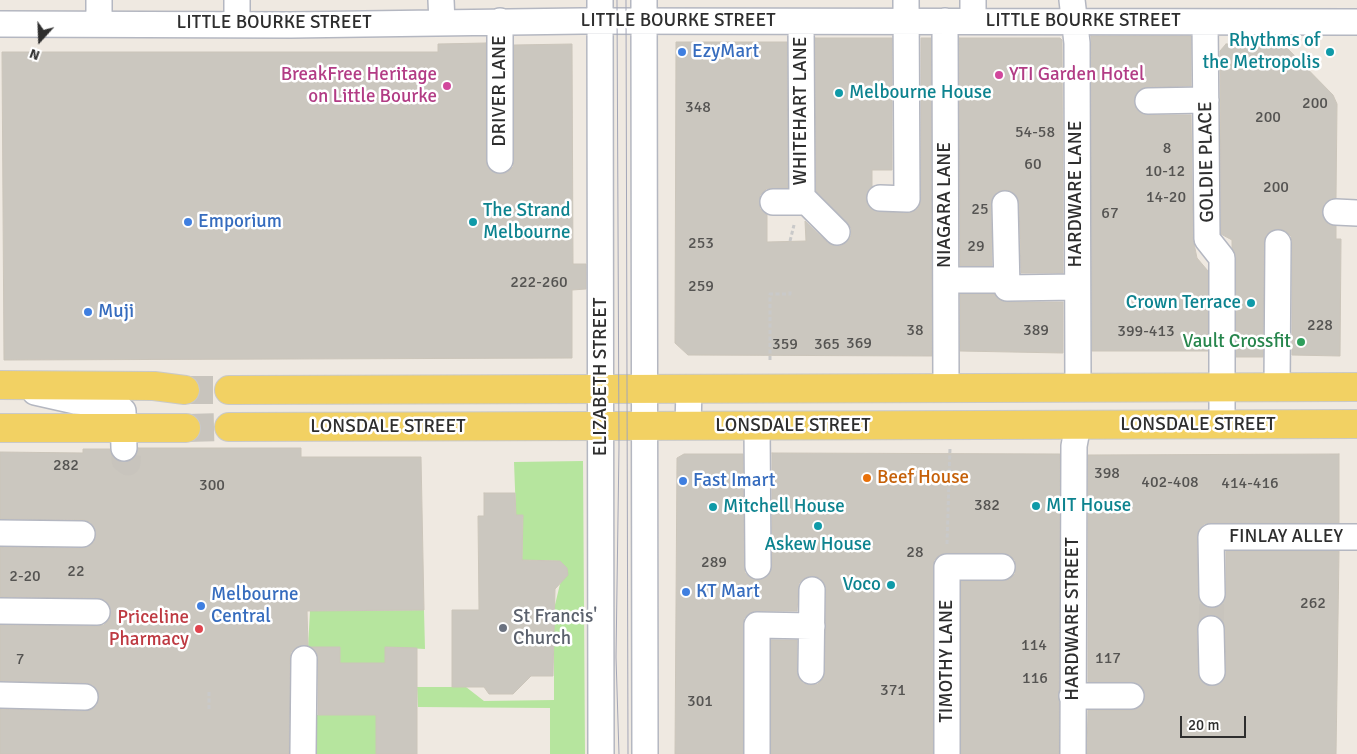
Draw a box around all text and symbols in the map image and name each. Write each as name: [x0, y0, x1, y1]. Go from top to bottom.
street label: LITTLE BOURKE STREET: [580, 10, 776, 32]
street label: LITTLE BOURKE STREET: [985, 10, 1181, 32]
street label: LITTLE BOURKE STREET: [176, 12, 372, 34]
north arrow: [15, 15, 65, 65]
place label: Rhythms of the Metropolis: [1202, 30, 1320, 74]
street label: DRIVER LANE: [489, 35, 511, 147]
street label: WHITEHART LANE: [790, 37, 812, 185]
place label: EzyMart: [692, 41, 759, 63]
text: N: [27, 45, 42, 64]
marker: EzyMart: [676, 46, 688, 58]
marker: Rhythms of the Metropolis: [1324, 46, 1336, 58]
place label: BreakFree Heritage on Little Bourke: [281, 64, 437, 108]
place label: YTI Garden Hotel: [1009, 64, 1145, 86]
marker: YTI Garden Hotel: [993, 69, 1005, 81]
marker: BreakFree Heritage on Little Bourke: [441, 80, 453, 92]
place label: Melbourne House: [849, 82, 992, 104]
marker: Melbourne House: [833, 87, 845, 99]
house number: 200: [1302, 94, 1328, 114]
house number: 348: [685, 98, 711, 118]
street label: GOLDIE PLACE: [1195, 101, 1219, 223]
house number: 200: [1255, 108, 1281, 128]
street label: HARDWARE LANE: [1065, 121, 1087, 267]
house number: 54-58: [1015, 123, 1055, 143]
house number: 8: [1163, 139, 1171, 159]
street label: NIAGARA LANE: [934, 142, 956, 268]
house number: 60: [1024, 155, 1042, 175]
house number: 10-12: [1145, 162, 1185, 182]
house number: 200: [1263, 178, 1289, 198]
house number: 14-20: [1146, 188, 1186, 208]
place label: The Strand Melbourne: [483, 200, 571, 244]
house number: 25: [971, 200, 989, 220]
house number: 67: [1101, 204, 1119, 224]
place label: Emporium: [198, 211, 282, 233]
marker: Emporium: [182, 216, 194, 228]
marker: The Strand Melbourne: [467, 216, 479, 228]
house number: 253: [688, 234, 714, 254]
house number: 29: [967, 237, 985, 257]
house number: 222-260: [510, 273, 568, 293]
house number: 259: [688, 277, 714, 297]
place label: Crown Terrace: [1126, 292, 1241, 314]
marker: Crown Terrace: [1245, 297, 1257, 309]
street label: ELIZABETH STREET: [590, 298, 612, 456]
place label: Muji: [98, 301, 134, 323]
marker: Muji: [82, 306, 94, 318]
house number: 228: [1307, 316, 1333, 336]
house number: 38: [906, 321, 924, 341]
house number: 389: [1023, 321, 1049, 341]
house number: 399-413: [1117, 322, 1175, 342]
place label: Vault Crossfit: [1182, 331, 1291, 353]
house number: 369: [846, 334, 872, 354]
house number: 359: [772, 335, 798, 355]
house number: 365: [814, 335, 840, 355]
marker: Vault Crossfit: [1295, 336, 1307, 348]
street label: LONSDALE STREET: [1120, 414, 1276, 436]
street label: LONSDALE STREET: [715, 415, 871, 437]
street label: LONSDALE STREET: [310, 416, 466, 438]
house number: 282: [53, 456, 79, 476]
house number: 398: [1094, 464, 1120, 484]
place label: Beef House: [877, 467, 969, 489]
place label: Fast Imart: [693, 470, 775, 492]
marker: Beef House: [861, 472, 873, 484]
house number: 402-408: [1141, 473, 1199, 493]
house number: 414-416: [1221, 474, 1279, 494]
marker: Fast Imart: [677, 475, 689, 487]
house number: 300: [199, 476, 225, 496]
place label: MIT House: [1046, 495, 1131, 517]
place label: Mitchell House: [723, 496, 845, 518]
house number: 382: [974, 496, 1000, 516]
marker: MIT House: [1030, 500, 1042, 512]
marker: Mitchell House: [707, 501, 719, 513]
marker: Askew House: [812, 520, 824, 532]
street label: FINLAY ALLEY: [1229, 526, 1343, 548]
place label: Askew House: [764, 534, 872, 556]
street label: HARDWARE STREET: [1062, 537, 1084, 701]
house number: 28: [906, 543, 924, 563]
house number: 289: [701, 553, 727, 573]
house number: 22: [67, 562, 85, 582]
house number: 2-20: [9, 567, 41, 587]
place label: Voco: [842, 574, 881, 596]
marker: Voco: [885, 579, 897, 591]
place label: KT Mart: [696, 581, 760, 603]
place label: Melbourne Central: [211, 584, 299, 628]
marker: KT Mart: [680, 586, 692, 598]
house number: 262: [1300, 594, 1326, 614]
street label: TIMOTHY LANE: [936, 599, 958, 723]
marker: Melbourne Central: [195, 600, 207, 612]
place label: St Francis' Church: [513, 606, 597, 650]
place label: Priceline Pharmacy: [109, 607, 189, 651]
marker: St Francis' Church: [497, 622, 509, 634]
marker: Priceline Pharmacy: [193, 623, 205, 635]
house number: 114: [1021, 636, 1047, 656]
house number: 117: [1095, 649, 1121, 669]
house number: 7: [16, 650, 24, 670]
house number: 116: [1022, 669, 1048, 689]
house number: 371: [880, 681, 906, 701]
house number: 301: [687, 692, 713, 712]
scale bar: [1182, 706, 1248, 738]
text: 20 m: [1188, 716, 1219, 734]

